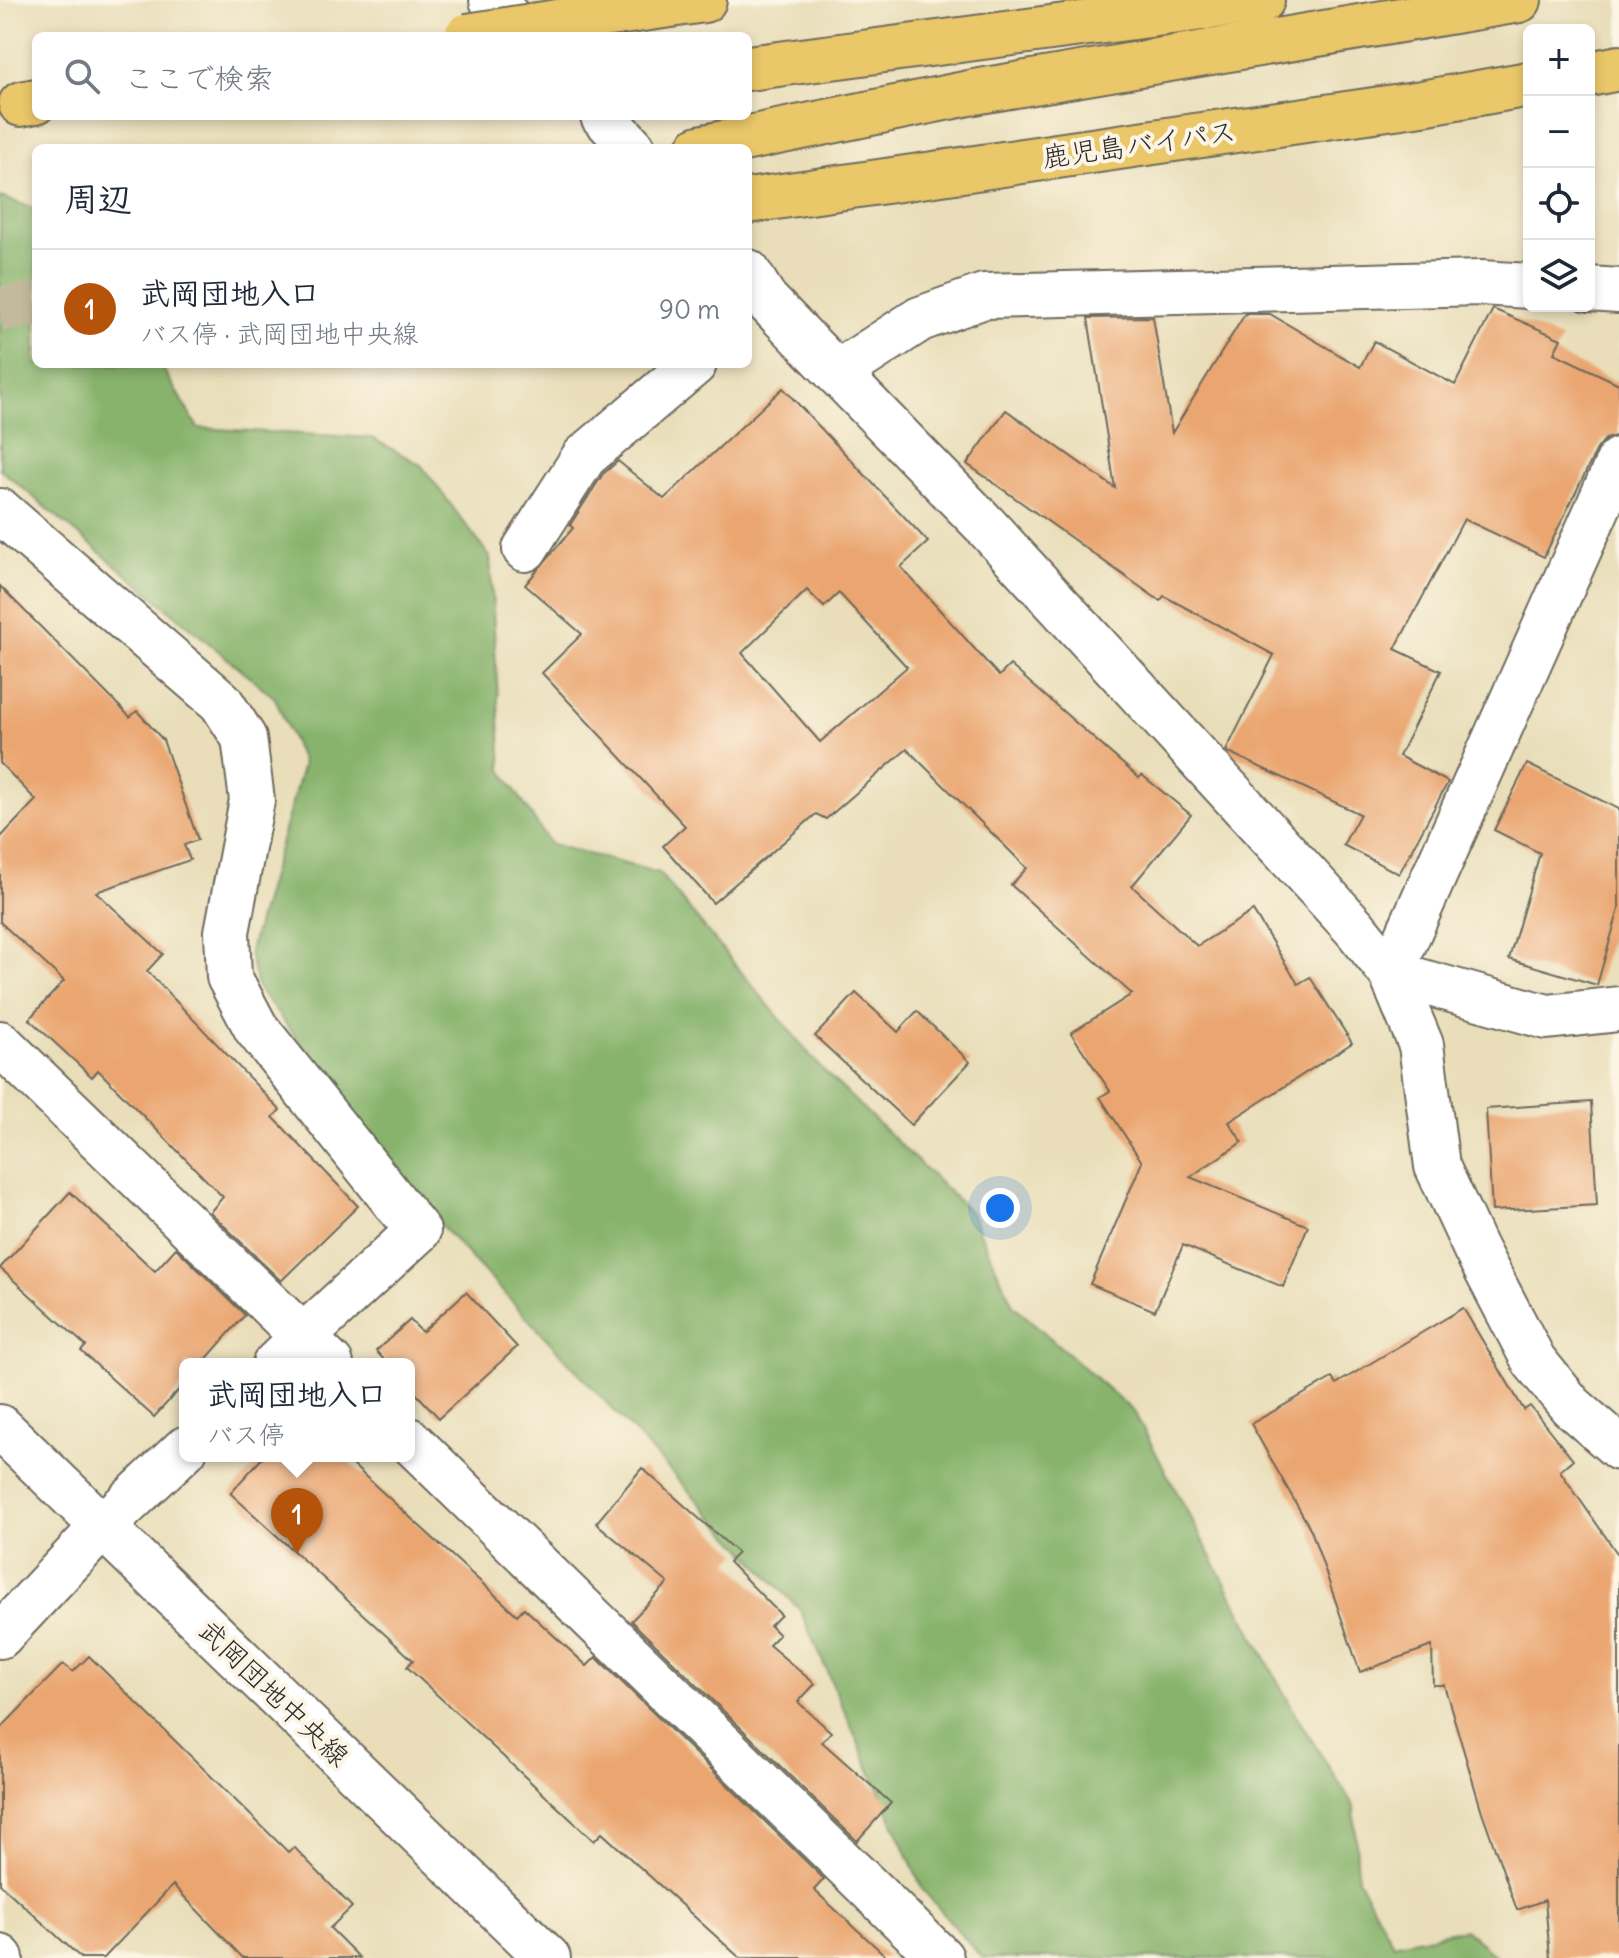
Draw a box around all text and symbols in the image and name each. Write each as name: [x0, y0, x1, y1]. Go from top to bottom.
map controls: [1523, 24, 1595, 312]
button: +: [1523, 24, 1595, 96]
search box: [32, 32, 752, 120]
icon: search: [60, 54, 104, 98]
text: ここで検索: [124, 59, 274, 97]
button: −: [1523, 96, 1595, 168]
street label: 鹿児島バイパス: [1040, 113, 1238, 175]
button: locate: [1523, 168, 1595, 240]
text: 周辺: [64, 177, 132, 220]
button: layers: [1523, 240, 1595, 312]
text: 武岡団地入口: [140, 274, 320, 312]
text: 1: [85, 293, 95, 326]
text: 90 m: [659, 293, 720, 326]
text: バス停 · 武岡団地中央線: [140, 317, 418, 350]
your location: [980, 1188, 1020, 1228]
popup: [179, 1358, 415, 1462]
text: 武岡団地入口: [207, 1375, 387, 1413]
text: バス停: [207, 1418, 285, 1451]
pin: 1: [271, 1488, 323, 1554]
street label: 武岡団地中央線: [191, 1612, 357, 1774]

